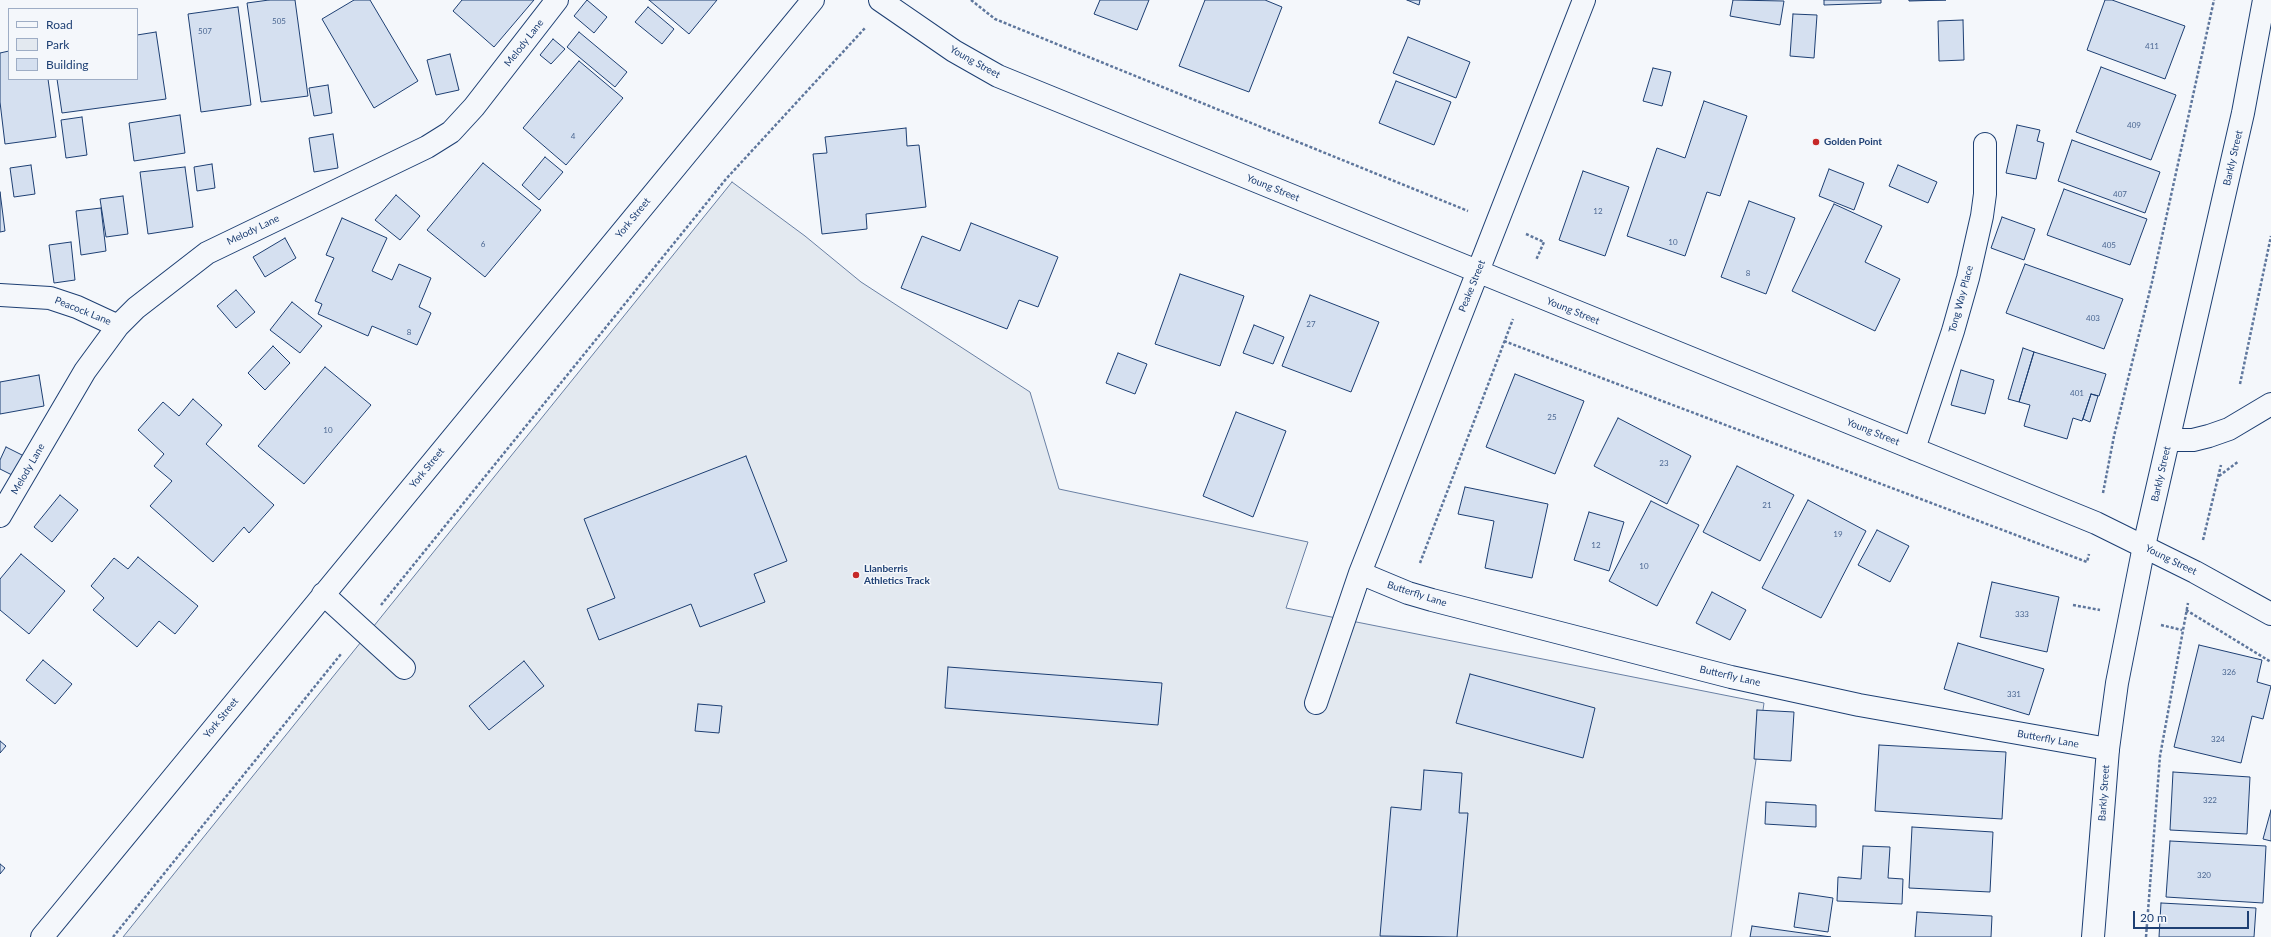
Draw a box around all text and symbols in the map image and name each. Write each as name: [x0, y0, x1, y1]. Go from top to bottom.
legend: [8, 8, 138, 80]
house number: 505: [272, 16, 286, 26]
text: Road: [46, 17, 73, 32]
street label: Melody Lane: [502, 17, 546, 69]
house number: 507: [198, 26, 212, 36]
text: Park: [46, 37, 69, 52]
house number: 411: [2145, 41, 2159, 51]
street label: Young Street: [948, 43, 1002, 81]
text: Building: [46, 57, 89, 72]
house number: 409: [2127, 120, 2141, 130]
street label: Barkly Street: [2221, 129, 2245, 187]
house number: 4: [571, 131, 575, 141]
place label: Golden Point: [1824, 136, 1882, 148]
marker: Golden Point: [1811, 137, 1821, 147]
street label: Young Street: [1245, 172, 1301, 204]
house number: 407: [2113, 189, 2127, 199]
street label: York Street: [613, 195, 653, 241]
house number: 12: [1593, 206, 1603, 216]
street label: Melody Lane: [225, 212, 281, 248]
house number: 10: [1668, 237, 1678, 247]
house number: 6: [481, 239, 485, 249]
house number: 405: [2102, 240, 2116, 250]
street label: Peake Street: [1456, 258, 1488, 314]
street label: Tong Way Place: [1946, 264, 1976, 334]
house number: 8: [1746, 268, 1750, 278]
street label: Peacock Lane: [53, 294, 113, 328]
street label: Young Street: [1545, 295, 1601, 327]
house number: 403: [2086, 313, 2100, 323]
house number: 27: [1306, 319, 1316, 329]
house number: 8: [407, 327, 411, 337]
house number: 401: [2070, 388, 2084, 398]
house number: 25: [1547, 412, 1557, 422]
street label: Young Street: [1845, 416, 1901, 448]
house number: 10: [323, 425, 333, 435]
street label: Melody Lane: [9, 441, 47, 497]
street label: York Street: [407, 445, 447, 491]
street label: Barkly Street: [2149, 445, 2173, 503]
house number: 23: [1659, 458, 1669, 468]
house number: 21: [1762, 500, 1772, 510]
house number: 19: [1833, 529, 1843, 539]
house number: 12: [1591, 540, 1601, 550]
street label: Young Street: [2143, 542, 2199, 578]
house number: 10: [1639, 561, 1649, 571]
place label: Llanberris Athletics Track: [864, 563, 930, 586]
marker: Llanberris Athletics Track: [851, 570, 861, 580]
street label: Butterfly Lane: [1386, 579, 1448, 609]
house number: 333: [2015, 609, 2029, 619]
street label: Butterfly Lane: [1698, 663, 1762, 689]
house number: 326: [2222, 667, 2236, 677]
house number: 331: [2007, 689, 2021, 699]
street label: York Street: [201, 695, 241, 741]
street label: Butterfly Lane: [2016, 728, 2080, 750]
house number: 324: [2211, 734, 2225, 744]
street label: Barkly Street: [2096, 764, 2112, 822]
house number: 322: [2203, 795, 2217, 805]
house number: 320: [2197, 870, 2211, 880]
scale bar: [2135, 903, 2251, 929]
text: 20 m: [2140, 910, 2167, 925]

